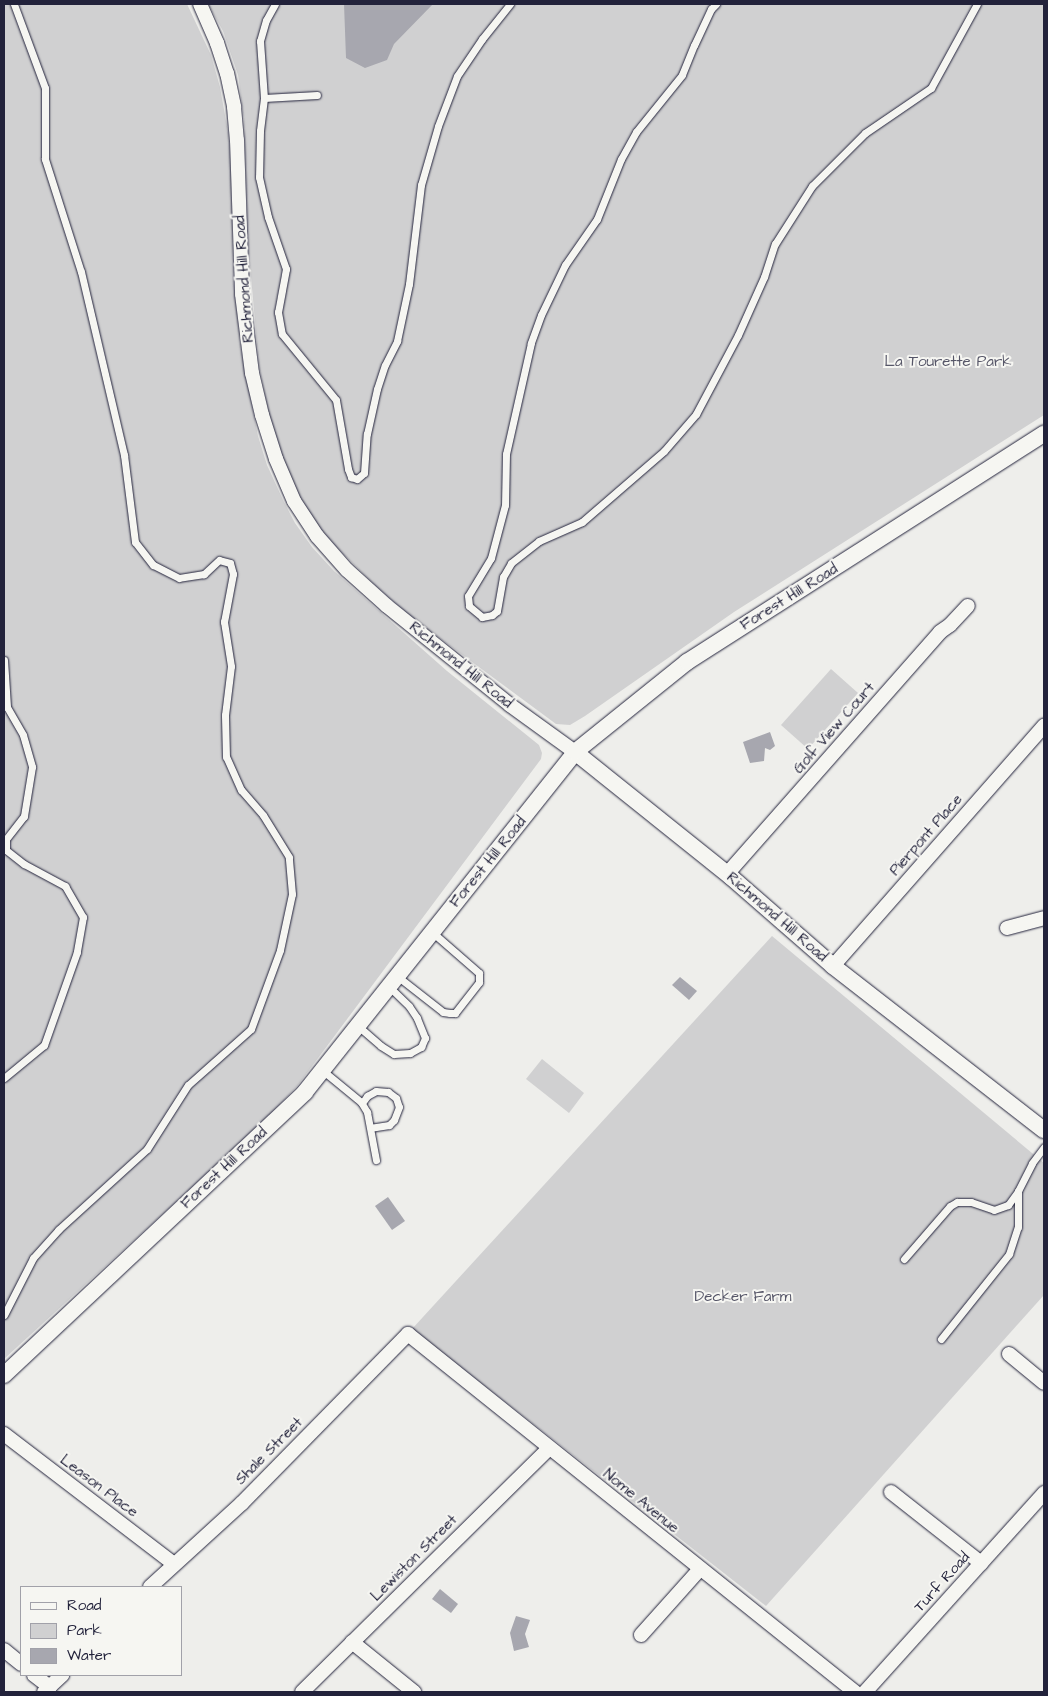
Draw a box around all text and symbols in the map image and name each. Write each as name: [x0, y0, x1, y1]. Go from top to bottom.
street label: Richmond Hill Road: [231, 215, 257, 343]
park label: La Tourette Park: [885, 353, 1011, 371]
street label: Forest Hill Road: [737, 560, 841, 634]
street label: Richmond Hill Road: [406, 618, 516, 712]
street label: Golf View Court: [789, 679, 879, 777]
street label: Pierpont Place: [886, 791, 966, 879]
street label: Forest Hill Road: [446, 813, 530, 911]
street label: Richmond Hill Road: [723, 868, 831, 966]
street label: Forest Hill Road: [177, 1123, 271, 1213]
park label: Decker Farm: [695, 1288, 791, 1306]
street label: Shale Street: [232, 1414, 306, 1488]
street label: Leason Place: [57, 1451, 141, 1521]
street label: Nome Avenue: [599, 1465, 683, 1537]
street label: Lewiston Street: [367, 1511, 461, 1605]
street label: Turf Road: [910, 1548, 974, 1616]
legend: [20, 1586, 182, 1676]
text: Road: [67, 1595, 101, 1616]
text: Park: [67, 1620, 102, 1641]
text: Water: [67, 1645, 111, 1666]

